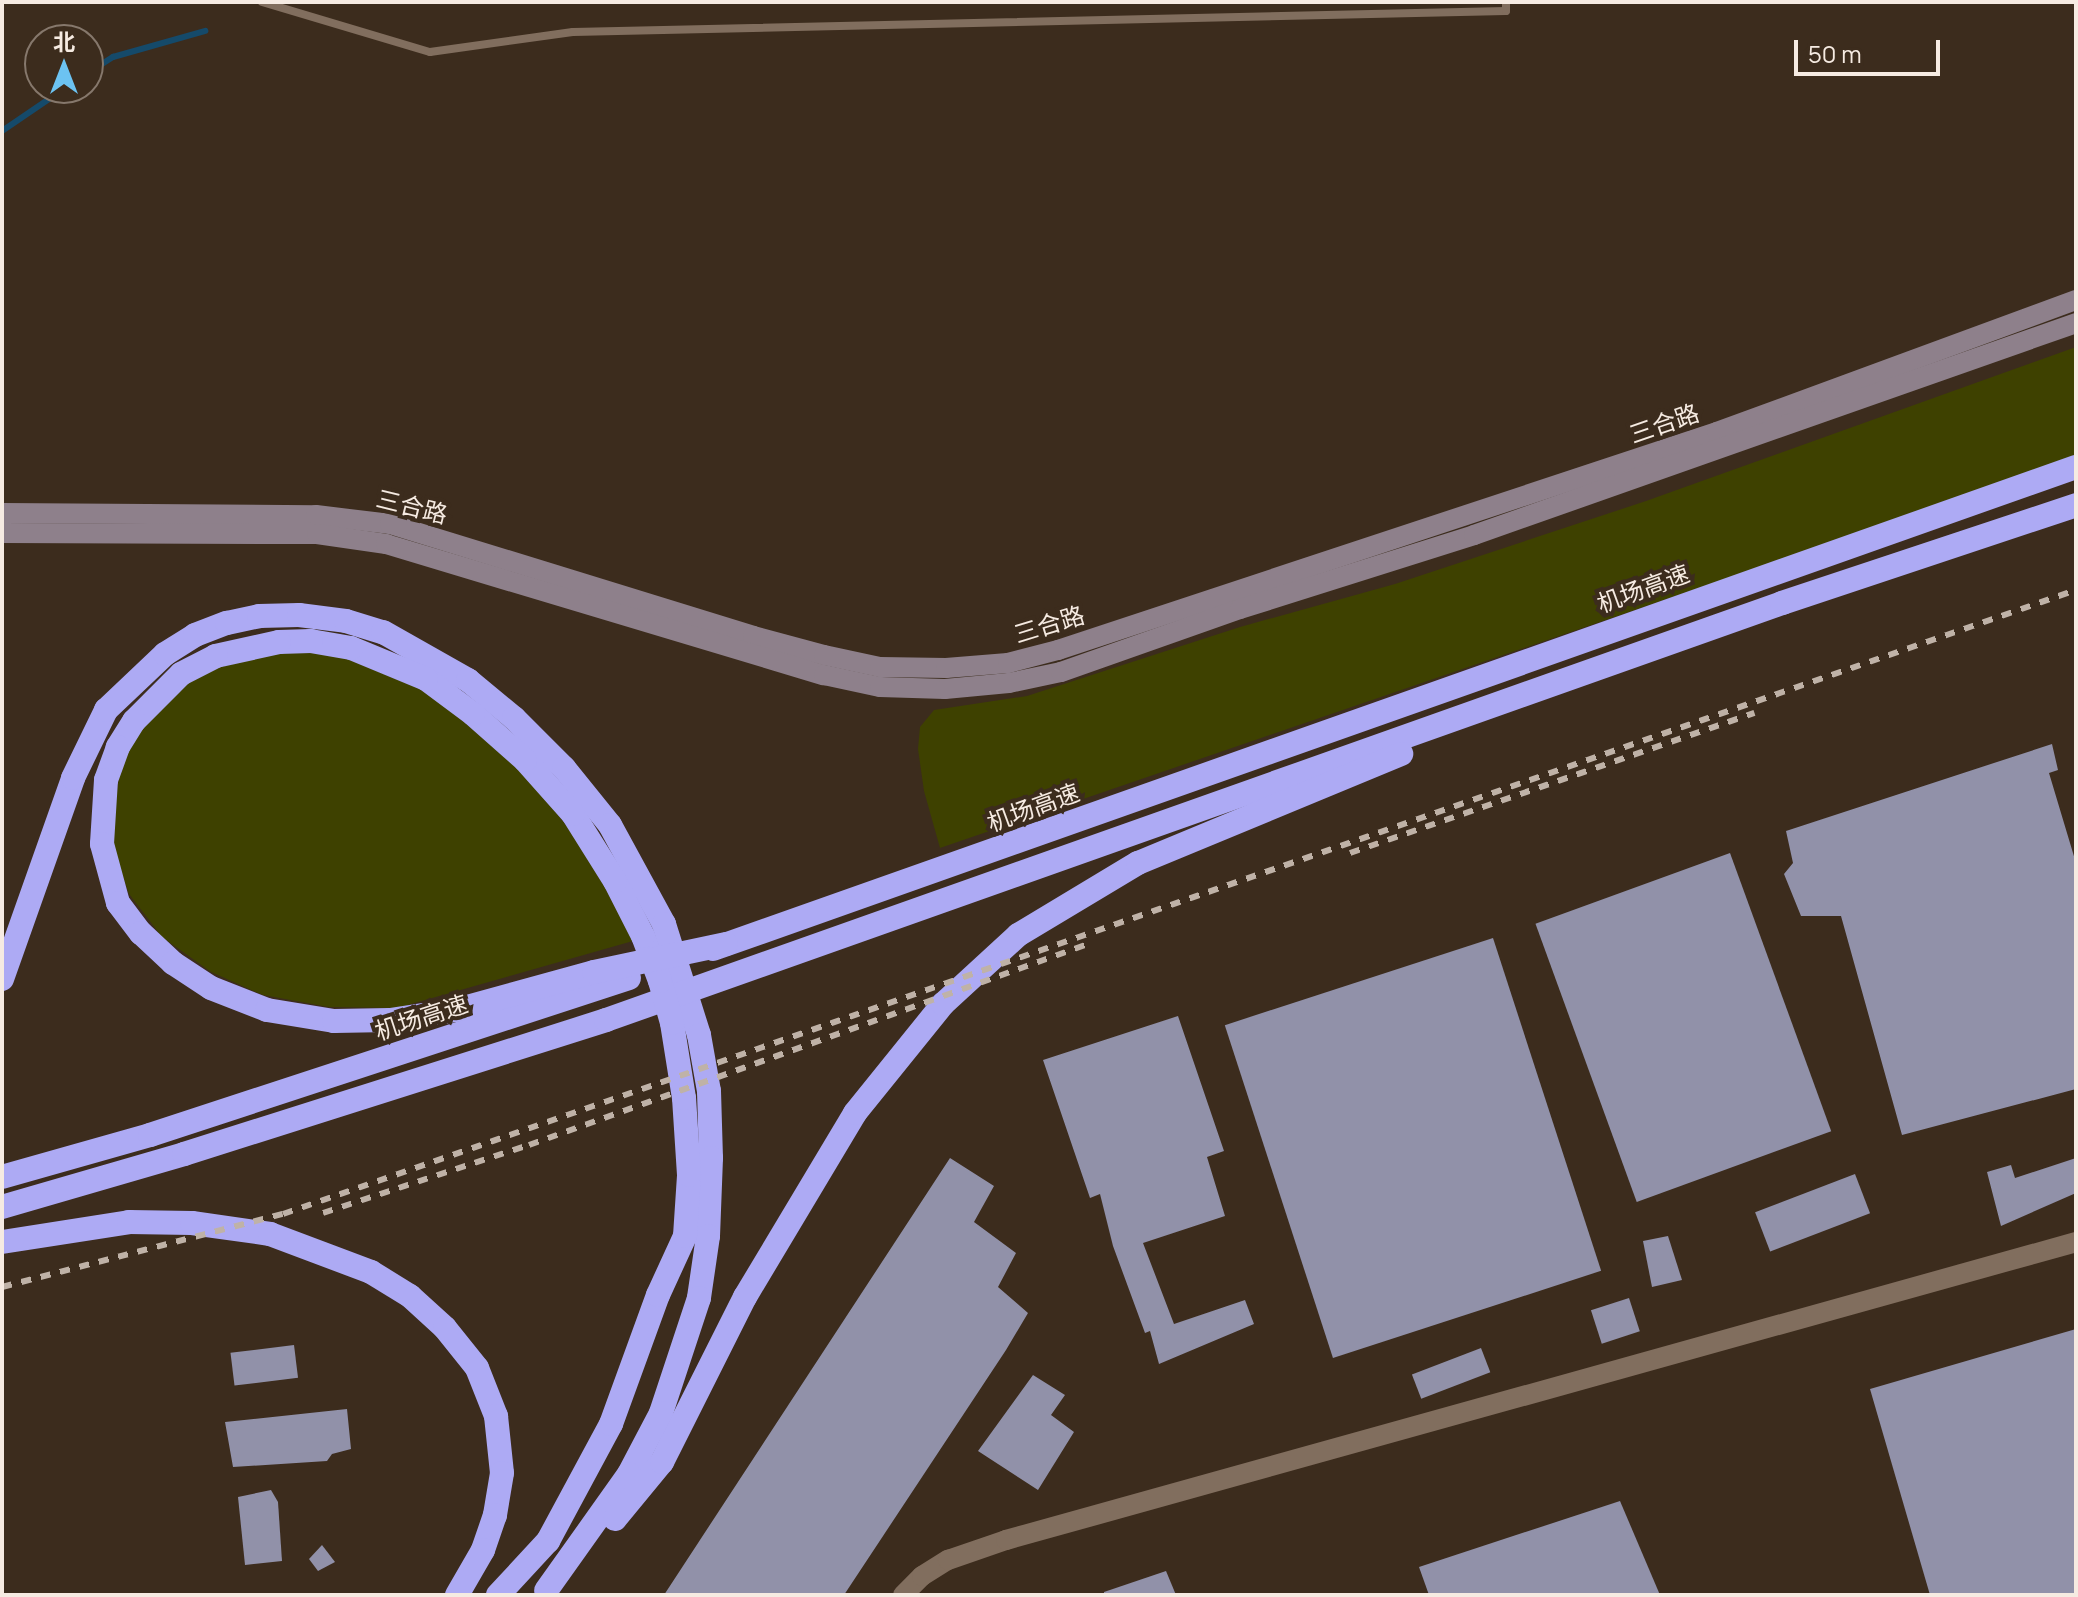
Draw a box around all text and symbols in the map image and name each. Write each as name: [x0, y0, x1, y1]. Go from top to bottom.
north arrow: [24, 24, 104, 104]
scale bar: [1798, 24, 1944, 74]
text: 北: [53, 27, 75, 57]
text: 50 m: [1808, 37, 1862, 70]
street label: 三合路: [1625, 398, 1703, 448]
street label: 三合路: [374, 483, 450, 529]
street label: 机场高速: [1593, 558, 1693, 618]
street label: 三合路: [1010, 600, 1088, 648]
street label: 机场高速: [983, 777, 1083, 837]
street label: 机场高速: [371, 988, 471, 1046]

